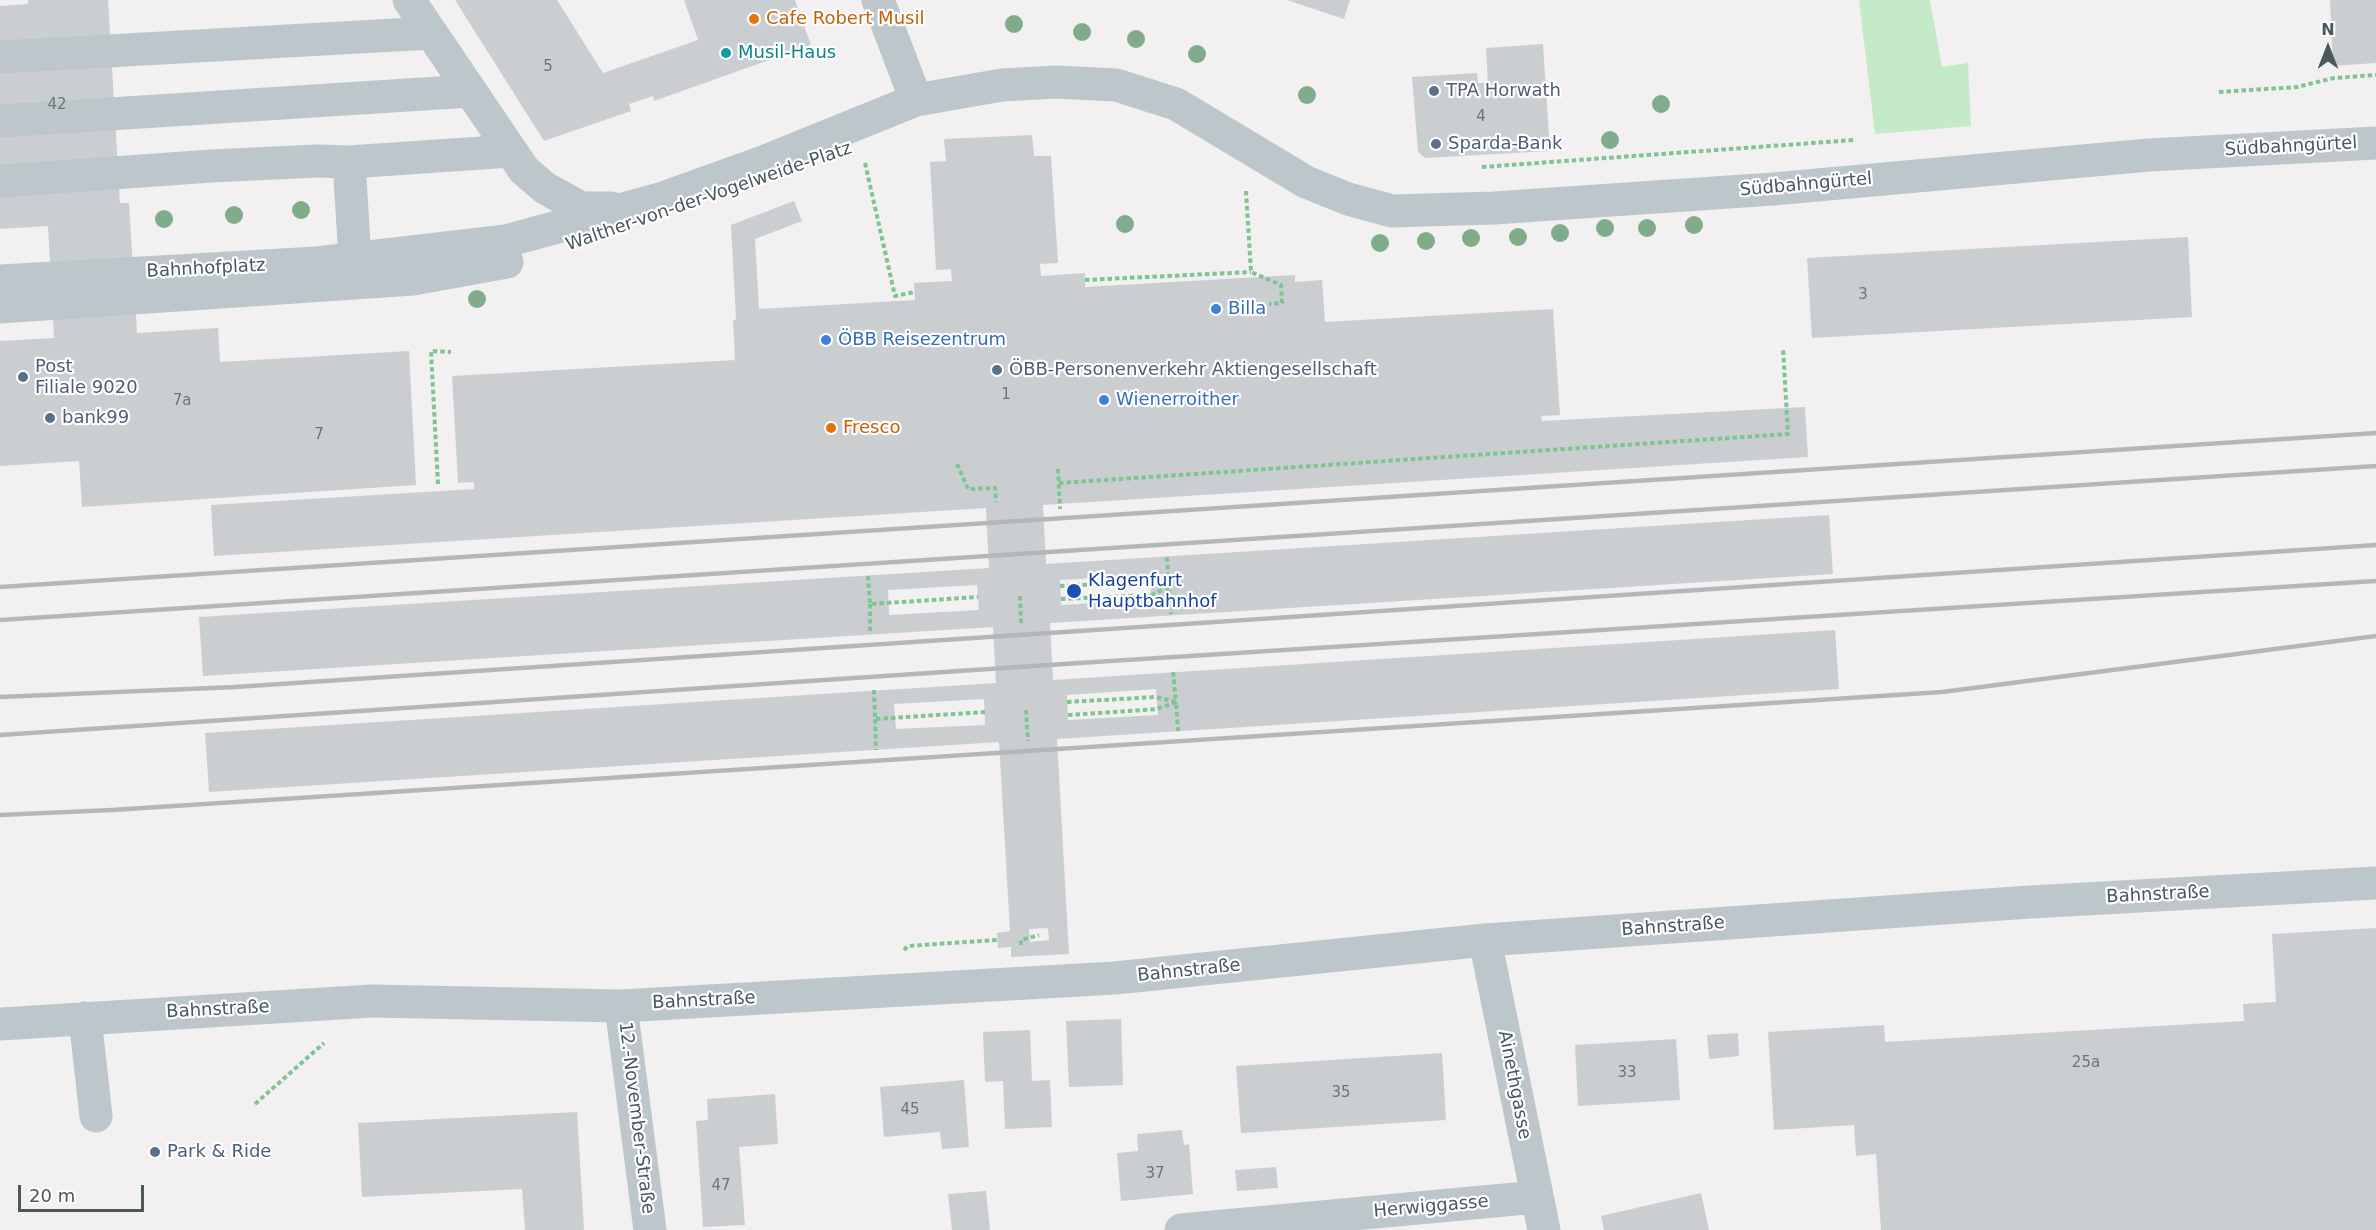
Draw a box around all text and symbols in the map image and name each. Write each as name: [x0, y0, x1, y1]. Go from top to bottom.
place label: Cafe Robert Musil: [766, 8, 924, 30]
marker: Cafe Robert Musil: [747, 12, 761, 26]
north arrow: [2298, 18, 2358, 78]
text: N: [2321, 20, 2335, 39]
place label: Musil-Haus: [738, 42, 836, 64]
marker: Musil-Haus: [719, 46, 733, 60]
house number: 5: [543, 58, 553, 76]
place label: TPA Horwath: [1446, 80, 1561, 102]
marker: TPA Horwath: [1427, 84, 1441, 98]
house number: 42: [47, 96, 67, 114]
house number: 4: [1476, 108, 1486, 126]
place label: Sparda-Bank: [1448, 133, 1562, 155]
street label: Südbahngürtel: [2224, 133, 2358, 161]
marker: Sparda-Bank: [1429, 137, 1443, 151]
street label: Walther-von-der-Vogelweide-Platz: [563, 138, 855, 256]
street label: Südbahngürtel: [1739, 168, 1873, 202]
street label: Bahnhofplatz: [146, 255, 266, 283]
house number: 3: [1858, 286, 1868, 304]
place label: Billa: [1228, 298, 1266, 320]
marker: Billa: [1209, 302, 1223, 316]
place label: ÖBB Reisezentrum: [838, 329, 1006, 351]
marker: ÖBB Reisezentrum: [819, 333, 833, 347]
place label: Post Filiale 9020: [35, 356, 138, 398]
place label: ÖBB-Personenverkehr Aktiengesellschaft: [1009, 359, 1377, 381]
marker: ÖBB-Personenverkehr Aktiengesellschaft: [990, 363, 1004, 377]
marker: Post Filiale 9020: [16, 370, 30, 384]
house number: 1: [1001, 386, 1011, 404]
place label: Wienerroither: [1116, 389, 1239, 411]
house number: 7a: [173, 392, 191, 410]
marker: Wienerroither: [1097, 393, 1111, 407]
place label: bank99: [62, 407, 129, 429]
marker: bank99: [43, 411, 57, 425]
place label: Fresco: [843, 417, 900, 439]
marker: Fresco: [824, 421, 838, 435]
house number: 7: [314, 426, 324, 444]
place label: Klagenfurt Hauptbahnhof: [1088, 570, 1216, 612]
marker: Klagenfurt Hauptbahnhof: [1065, 582, 1083, 600]
street label: Bahnstraße: [2106, 882, 2210, 908]
street label: Bahnstraße: [1621, 913, 1725, 941]
street label: Bahnstraße: [1136, 955, 1242, 987]
street label: Bahnstraße: [652, 988, 756, 1014]
street label: Bahnstraße: [166, 997, 270, 1023]
street label: 12.-November-Straße: [613, 1021, 659, 1215]
street label: Ainethgasse: [1493, 1029, 1535, 1141]
house number: 25a: [2072, 1054, 2100, 1072]
house number: 33: [1617, 1064, 1637, 1082]
house number: 35: [1331, 1084, 1351, 1102]
house number: 45: [900, 1101, 920, 1119]
place label: Park & Ride: [167, 1141, 271, 1163]
marker: Park & Ride: [148, 1145, 162, 1159]
house number: 37: [1145, 1165, 1165, 1183]
scale bar: [21, 1173, 147, 1211]
house number: 47: [711, 1177, 731, 1195]
text: 20 m: [29, 1185, 75, 1206]
street label: Herwiggasse: [1373, 1191, 1489, 1223]

